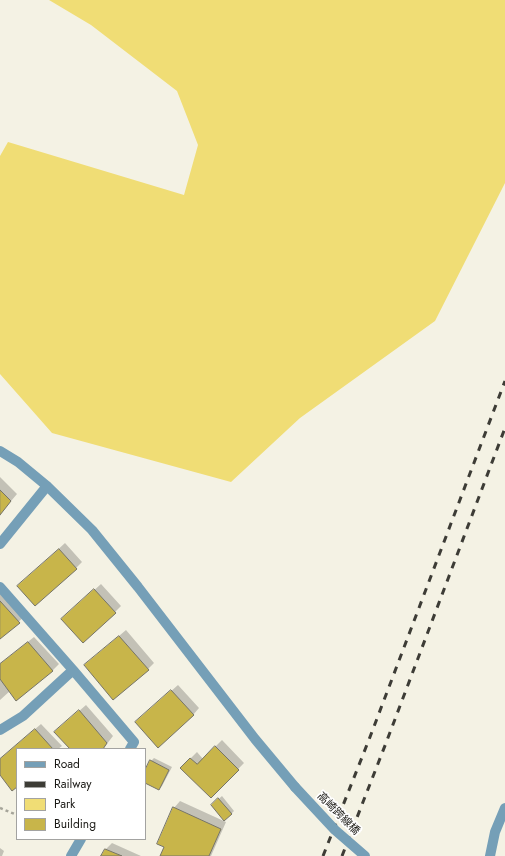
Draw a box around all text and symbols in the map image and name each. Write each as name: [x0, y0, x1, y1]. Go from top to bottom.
legend: [16, 748, 146, 840]
text: Road: [54, 755, 80, 773]
text: Railway: [54, 775, 92, 793]
street label: 高崎跨線橋: [314, 790, 362, 838]
text: Park: [54, 795, 75, 813]
text: Building: [54, 815, 96, 833]

